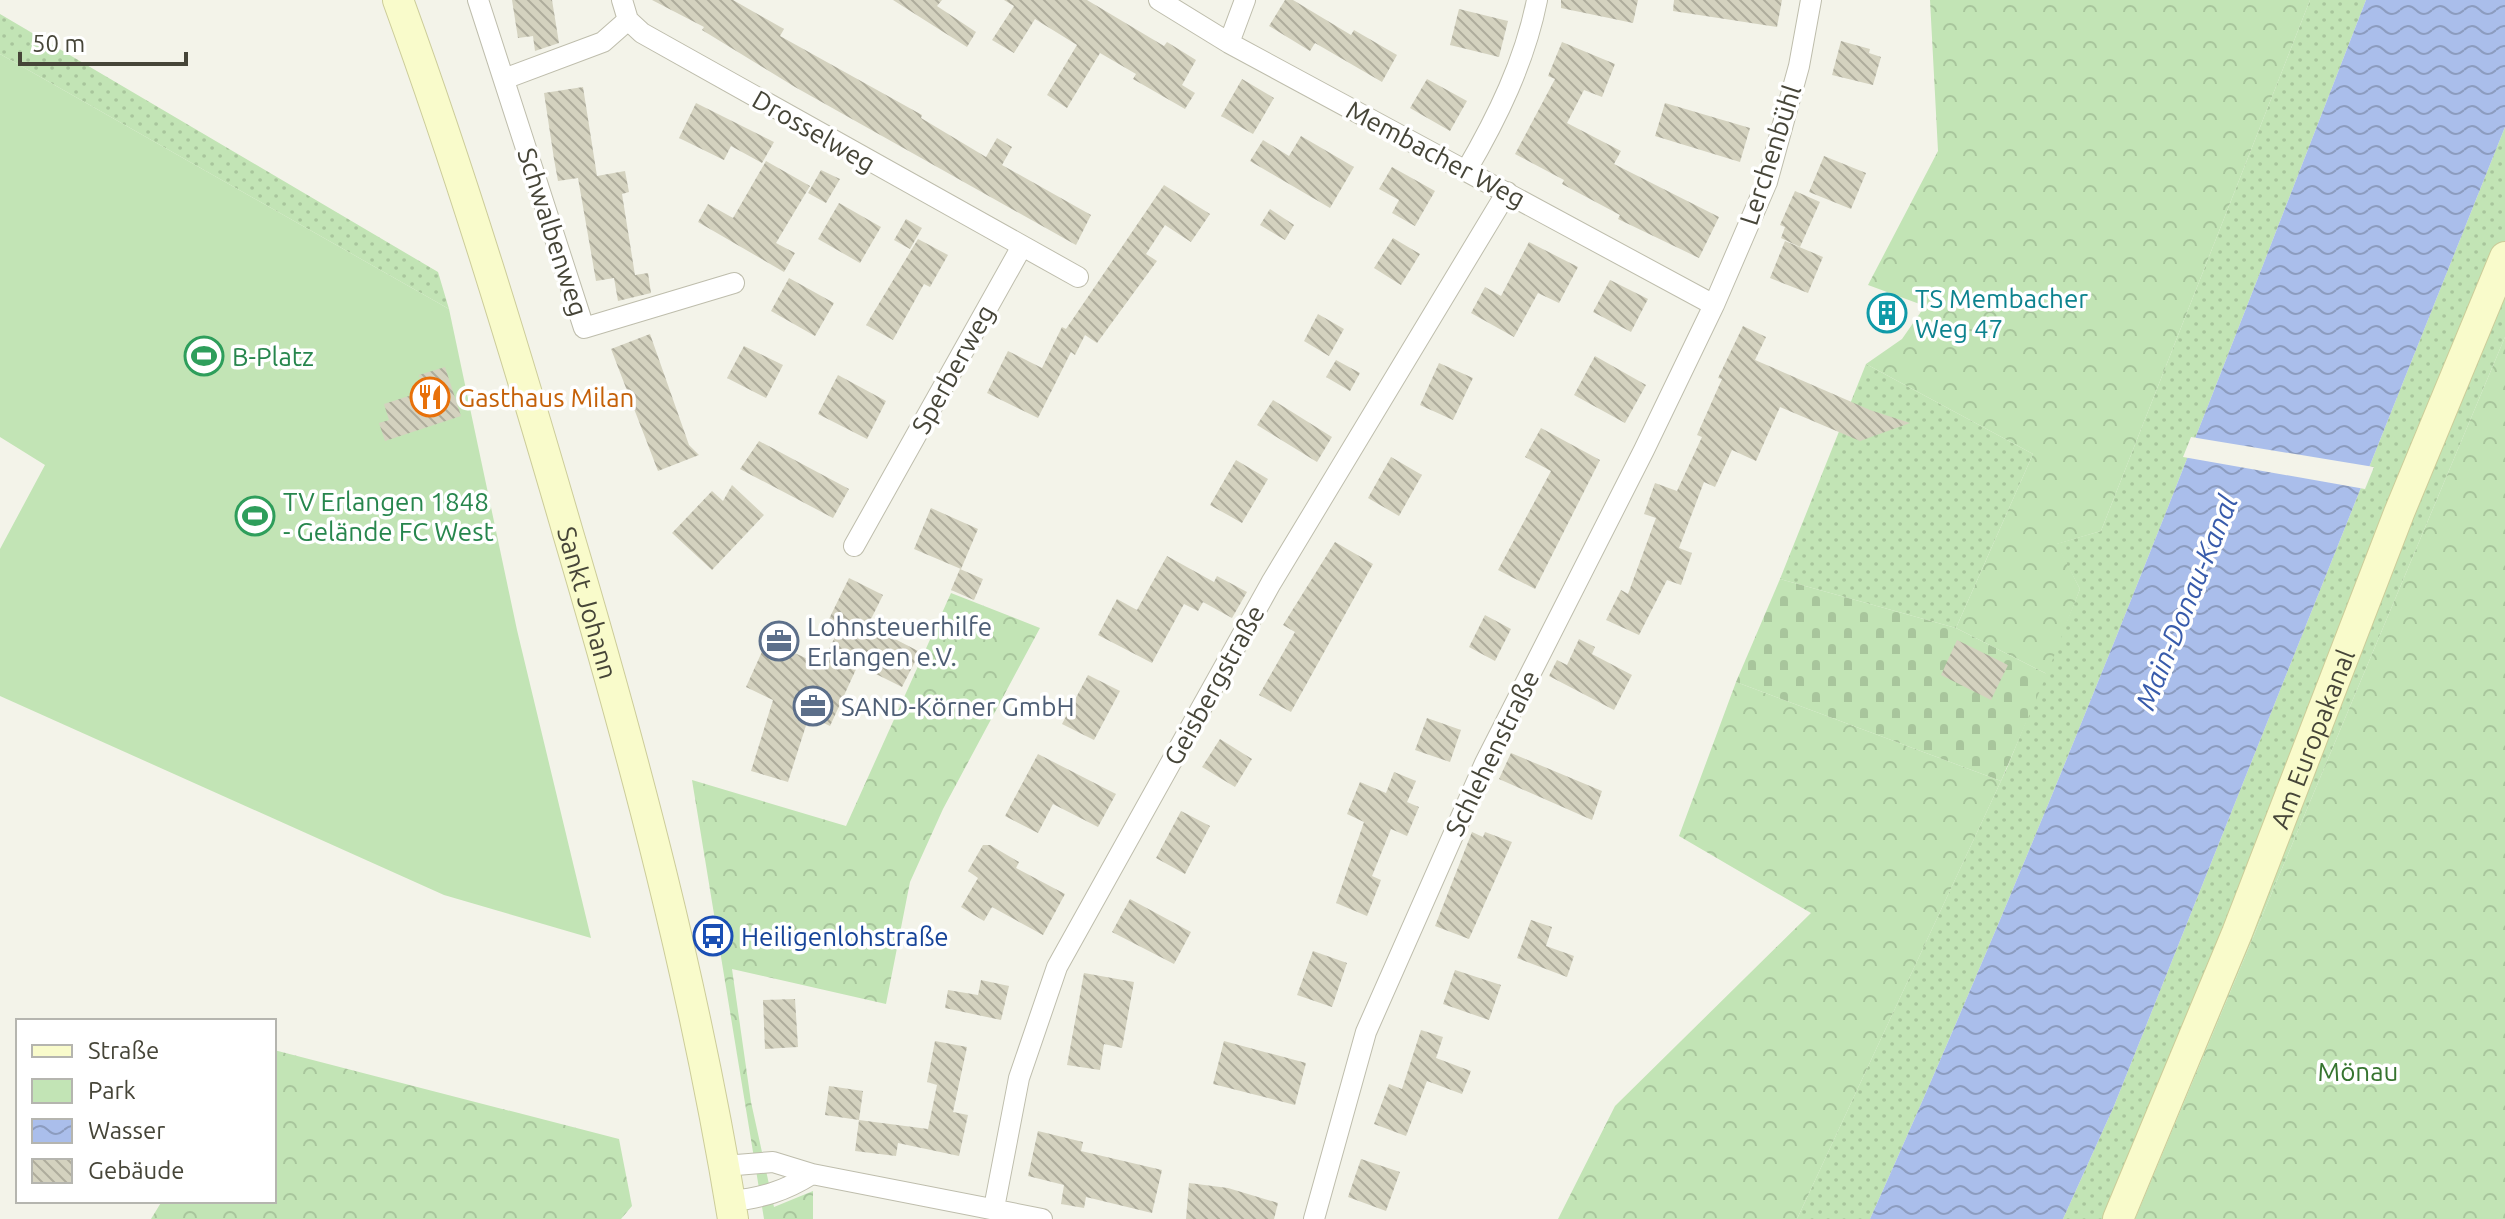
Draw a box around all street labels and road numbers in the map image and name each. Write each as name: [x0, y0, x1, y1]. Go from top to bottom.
street label: Lerchenbühl: [1734, 81, 1806, 229]
street label: Drosselweg: [748, 84, 880, 178]
street label: Membacher Weg: [1342, 95, 1530, 213]
street label: Schwalbenweg: [512, 144, 594, 320]
street label: Sperberweg: [906, 300, 1000, 438]
street label: Sankt Johann: [552, 523, 624, 682]
street label: Geisbergstraße: [1158, 600, 1270, 770]
street label: Am Europakanal: [2264, 645, 2360, 832]
street label: Schlehenstraße: [1439, 666, 1545, 840]

